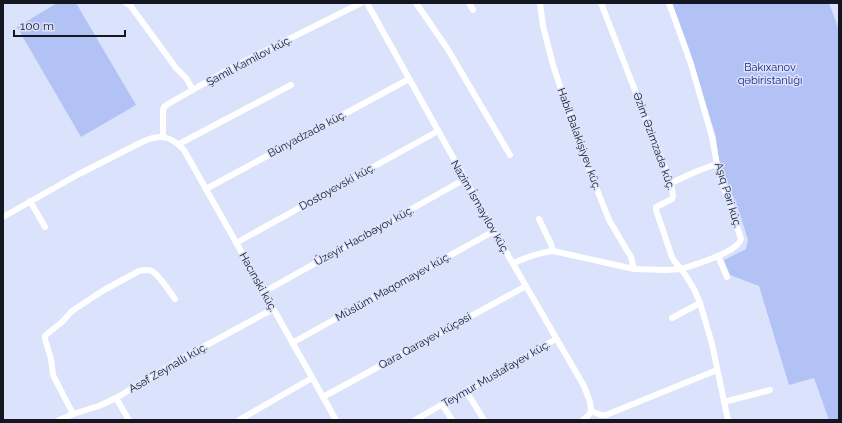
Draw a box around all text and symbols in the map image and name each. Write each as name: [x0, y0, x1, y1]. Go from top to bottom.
scale bar: [14, 12, 125, 38]
text: 100 m: [20, 19, 54, 33]
street label: Şamil Kamilov küç.: [204, 33, 294, 89]
park label: Bakıxanov qəbiristanlığı: [738, 61, 802, 87]
street label: Habil Balakişiyev küç.: [554, 86, 604, 192]
street label: Əzim Əzimzadə küç.: [630, 90, 678, 192]
street label: Bünyadzadə küç.: [266, 108, 348, 160]
street label: Nazim İsmayılov küç.: [448, 158, 512, 256]
street label: Dostoyevski küç.: [297, 161, 377, 213]
street label: Aşıq Pəri küç.: [712, 161, 744, 229]
street label: Üzeyir Hacıbəyov küç.: [312, 203, 416, 269]
street label: Hacınski küç.: [236, 250, 280, 314]
street label: Müslüm Maqomayev küç.: [333, 250, 453, 324]
street label: Qara Qarayev küçəsi: [376, 310, 474, 372]
street label: Teymur Mustafayev küç.: [440, 338, 552, 410]
street label: Asəf Zeynallı küç.: [127, 340, 209, 396]

